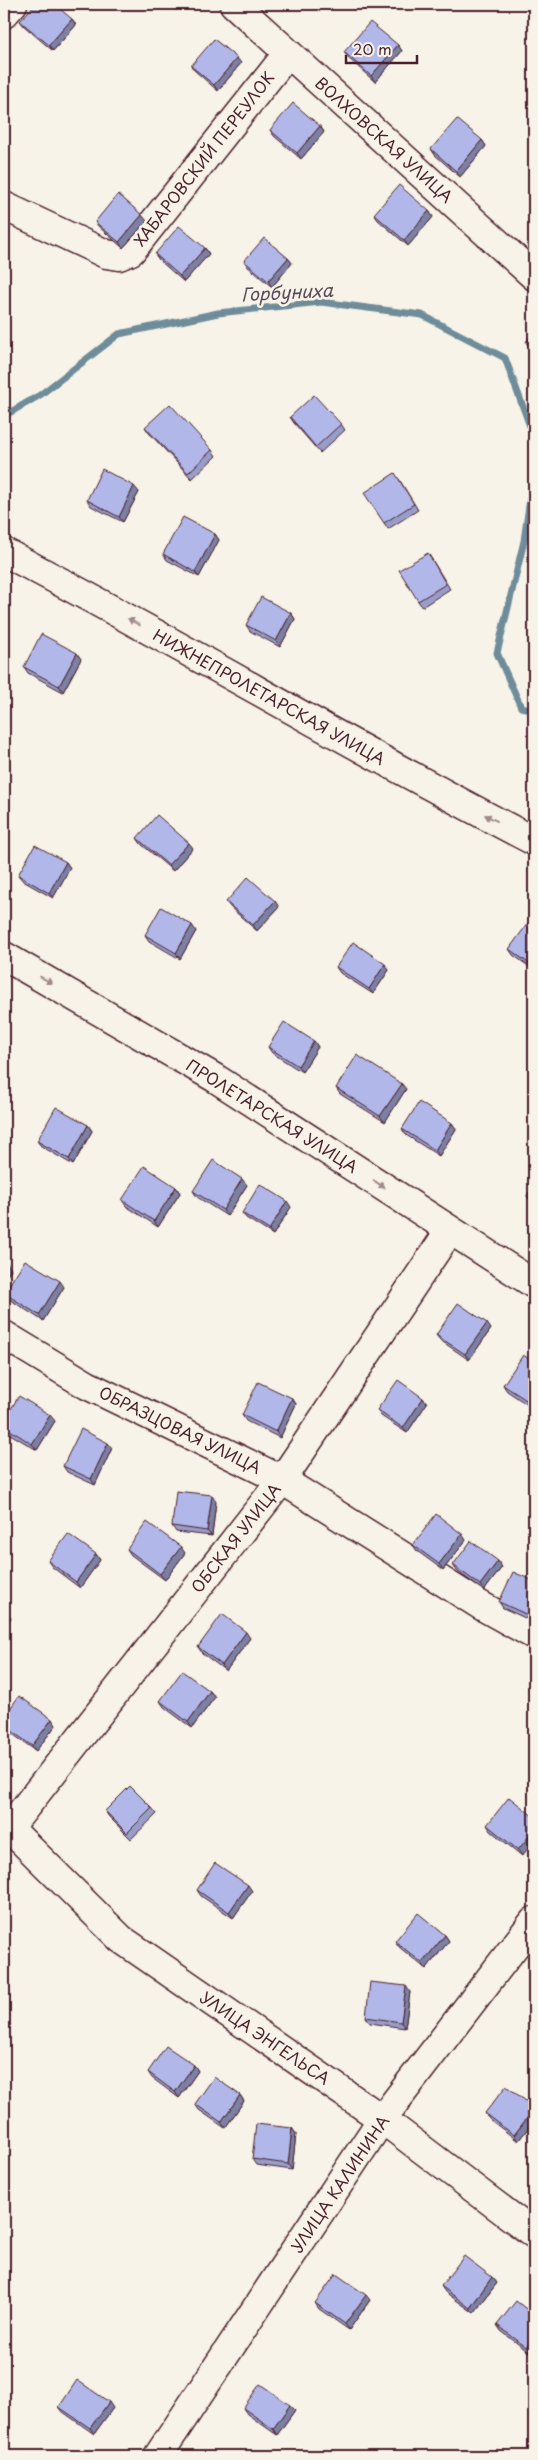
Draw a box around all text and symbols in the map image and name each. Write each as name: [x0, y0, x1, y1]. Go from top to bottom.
scale bar: [346, 32, 417, 64]
text: 20 m: [353, 37, 392, 60]
street label: ХАБАРОВСКИЙ ПЕРЕУЛОК: [127, 66, 279, 251]
street label: ВОЛХОВСКАЯ УЛИЦА: [310, 71, 459, 208]
water label: Горбуниха: [240, 276, 334, 307]
one-way arrow: [128, 617, 141, 626]
street label: НИЖНЕПРОЛЕТАРСКАЯ УЛИЦА: [149, 622, 390, 770]
one-way arrow: [484, 814, 498, 822]
one-way arrow: [39, 976, 54, 984]
street label: ПРОЛЕТАРСКАЯ УЛИЦА: [182, 1052, 363, 1178]
one-way arrow: [372, 1179, 385, 1189]
street label: ОБРАЗЦОВАЯ УЛИЦА: [95, 1379, 266, 1479]
street label: ОБСКАЯ УЛИЦА: [185, 1477, 286, 1597]
street label: УЛИЦА ЭНГЕЛЬСА: [196, 1985, 335, 2090]
street label: УЛИЦА КАЛИНИНА: [284, 2110, 394, 2257]

